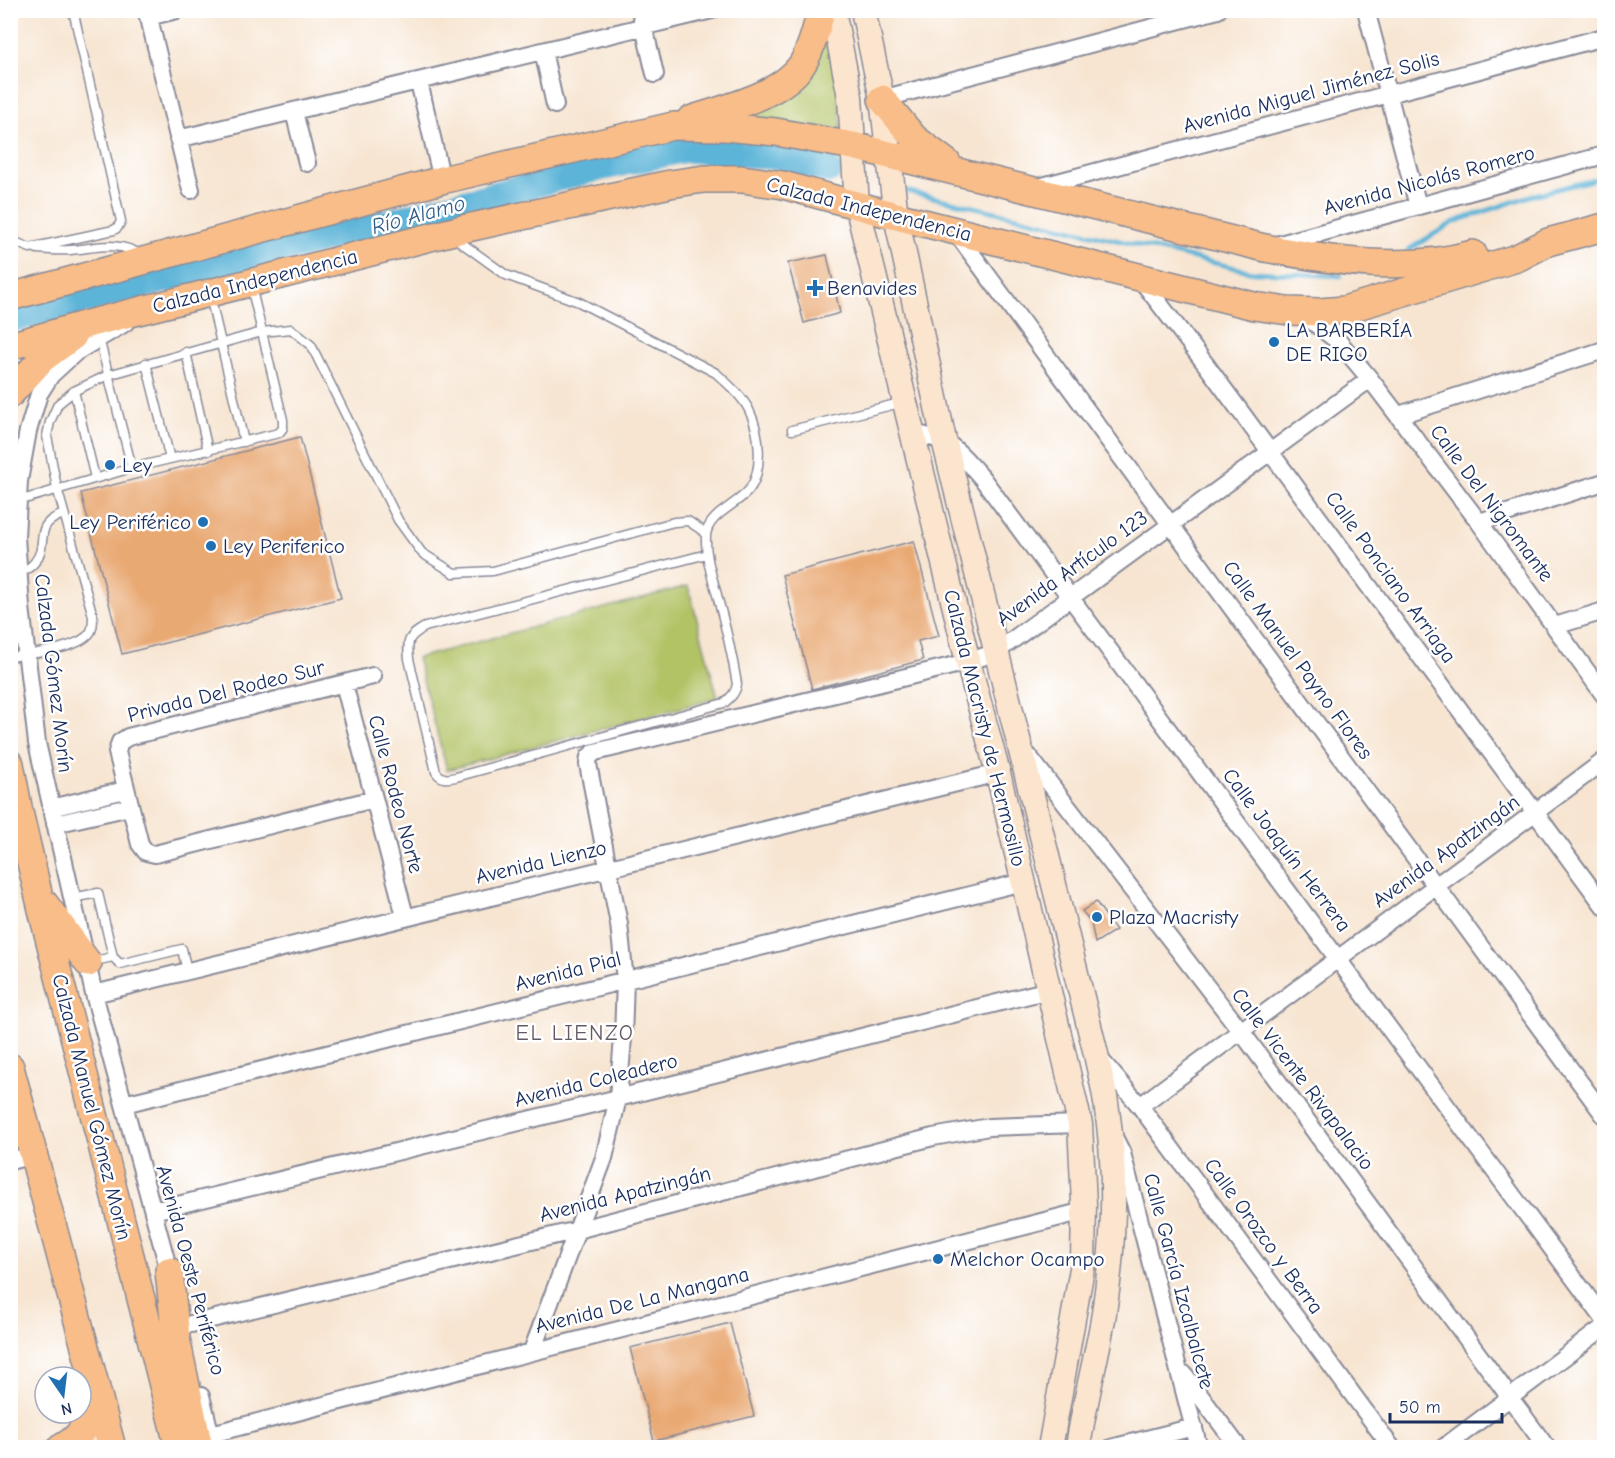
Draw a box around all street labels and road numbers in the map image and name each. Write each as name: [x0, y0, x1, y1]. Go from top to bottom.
street label: Avenida Miguel Jiménez Solis: [1180, 46, 1442, 138]
street label: Avenida Nicolás Romero: [1321, 140, 1537, 220]
street label: Calzada Independencia: [764, 172, 974, 246]
street label: Calzada Independencia: [150, 244, 360, 318]
street label: Calle Del Nigromante: [1425, 420, 1559, 586]
street label: Calle Ponciano Arriaga: [1321, 487, 1461, 667]
street label: Avenida Artículo 123: [992, 505, 1152, 631]
street label: Calle Manuel Payno Flores: [1218, 556, 1378, 764]
street label: Calzada Gómez Morín: [30, 572, 78, 774]
street label: Calzada Macristy de Hermosillo: [939, 587, 1031, 869]
street label: Privada Del Rodeo Sur: [125, 655, 328, 727]
street label: Calle Rodeo Norte: [363, 712, 429, 876]
street label: Calle Joaquín Herrera: [1218, 764, 1356, 936]
street label: Avenida Apatzingán: [1368, 790, 1524, 912]
street label: Avenida Lienzo: [473, 835, 609, 889]
street label: Avenida Pial: [513, 946, 623, 996]
street label: Calzada Manuel Gómez Morín: [47, 972, 137, 1242]
street label: Calle Vicente Rivapalacio: [1227, 983, 1379, 1175]
street label: Avenida Coleadero: [512, 1048, 680, 1112]
street label: Calle Orozco y Berra: [1200, 1154, 1328, 1318]
street label: Avenida Apatzingán: [537, 1161, 713, 1227]
street label: Avenida Oeste Periférico: [151, 1162, 231, 1378]
street label: Calle García Izcalbalcete: [1139, 1170, 1219, 1392]
street label: Avenida De La Mangana: [533, 1262, 751, 1338]

